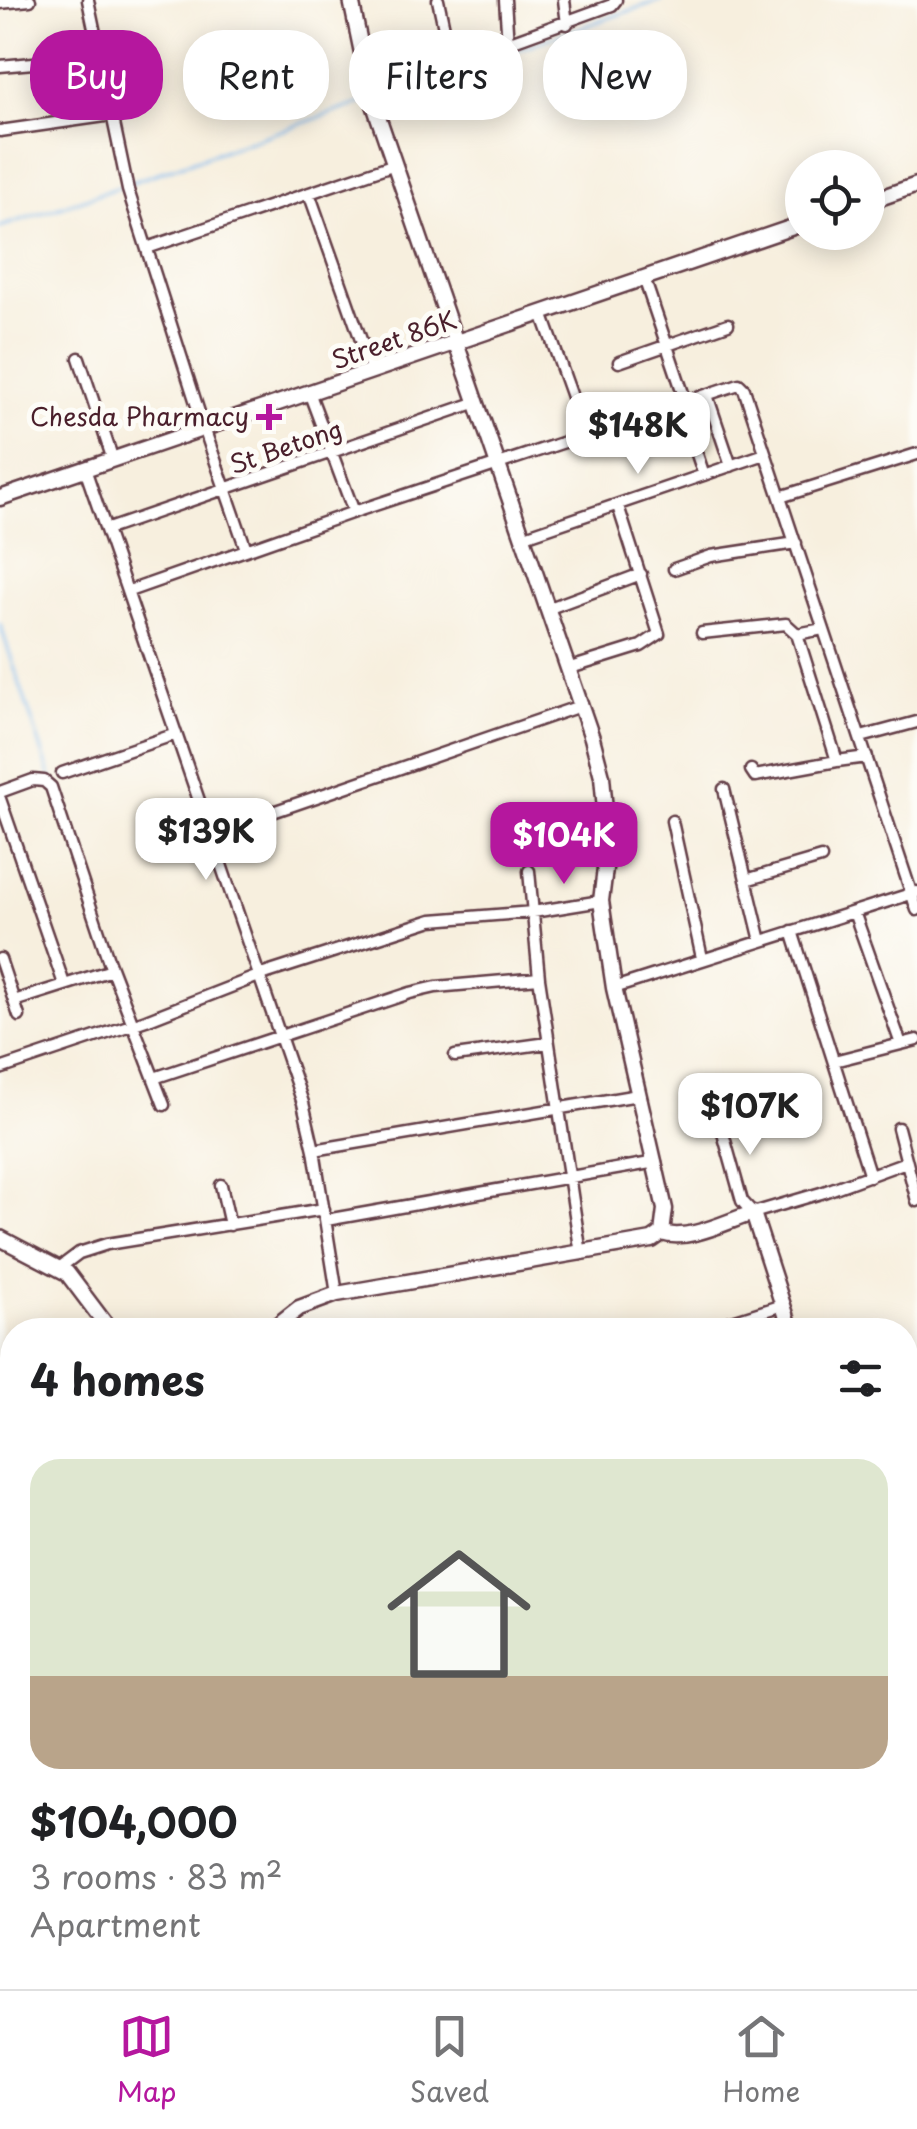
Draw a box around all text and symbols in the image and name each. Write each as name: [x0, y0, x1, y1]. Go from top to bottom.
chip: Buy: [30, 30, 163, 120]
chip: Rent: [183, 30, 329, 120]
chip: Filters: [349, 30, 523, 120]
chip: New: [543, 30, 687, 120]
map controls: [785, 150, 885, 250]
button: locate: [785, 150, 885, 250]
street label: Street 86K: [326, 300, 461, 378]
pin: $148K: [568, 392, 708, 477]
place label: Chesda Pharmacy: [30, 397, 249, 435]
text: $148K: [588, 400, 688, 448]
marker: Chesda Pharmacy: [258, 406, 280, 428]
street label: St Betong: [224, 409, 347, 483]
pin: $139K: [136, 798, 276, 883]
pin: $104K: [494, 802, 634, 887]
text: $139K: [157, 806, 255, 854]
text: $104K: [512, 810, 616, 858]
pin: $107K: [680, 1073, 820, 1158]
text: $107K: [700, 1081, 800, 1129]
text: 4 homes: [30, 1347, 205, 1410]
icon: filters: [833, 1351, 888, 1406]
icon: home: [369, 1524, 549, 1704]
text: $104,000: [30, 1789, 238, 1852]
text: 3 rooms · 83 m²: [30, 1852, 283, 1900]
text: Apartment: [30, 1900, 201, 1948]
tab: Map: [117, 2009, 176, 2112]
tab: Saved: [410, 2009, 489, 2112]
tab: Home: [722, 2009, 800, 2112]

